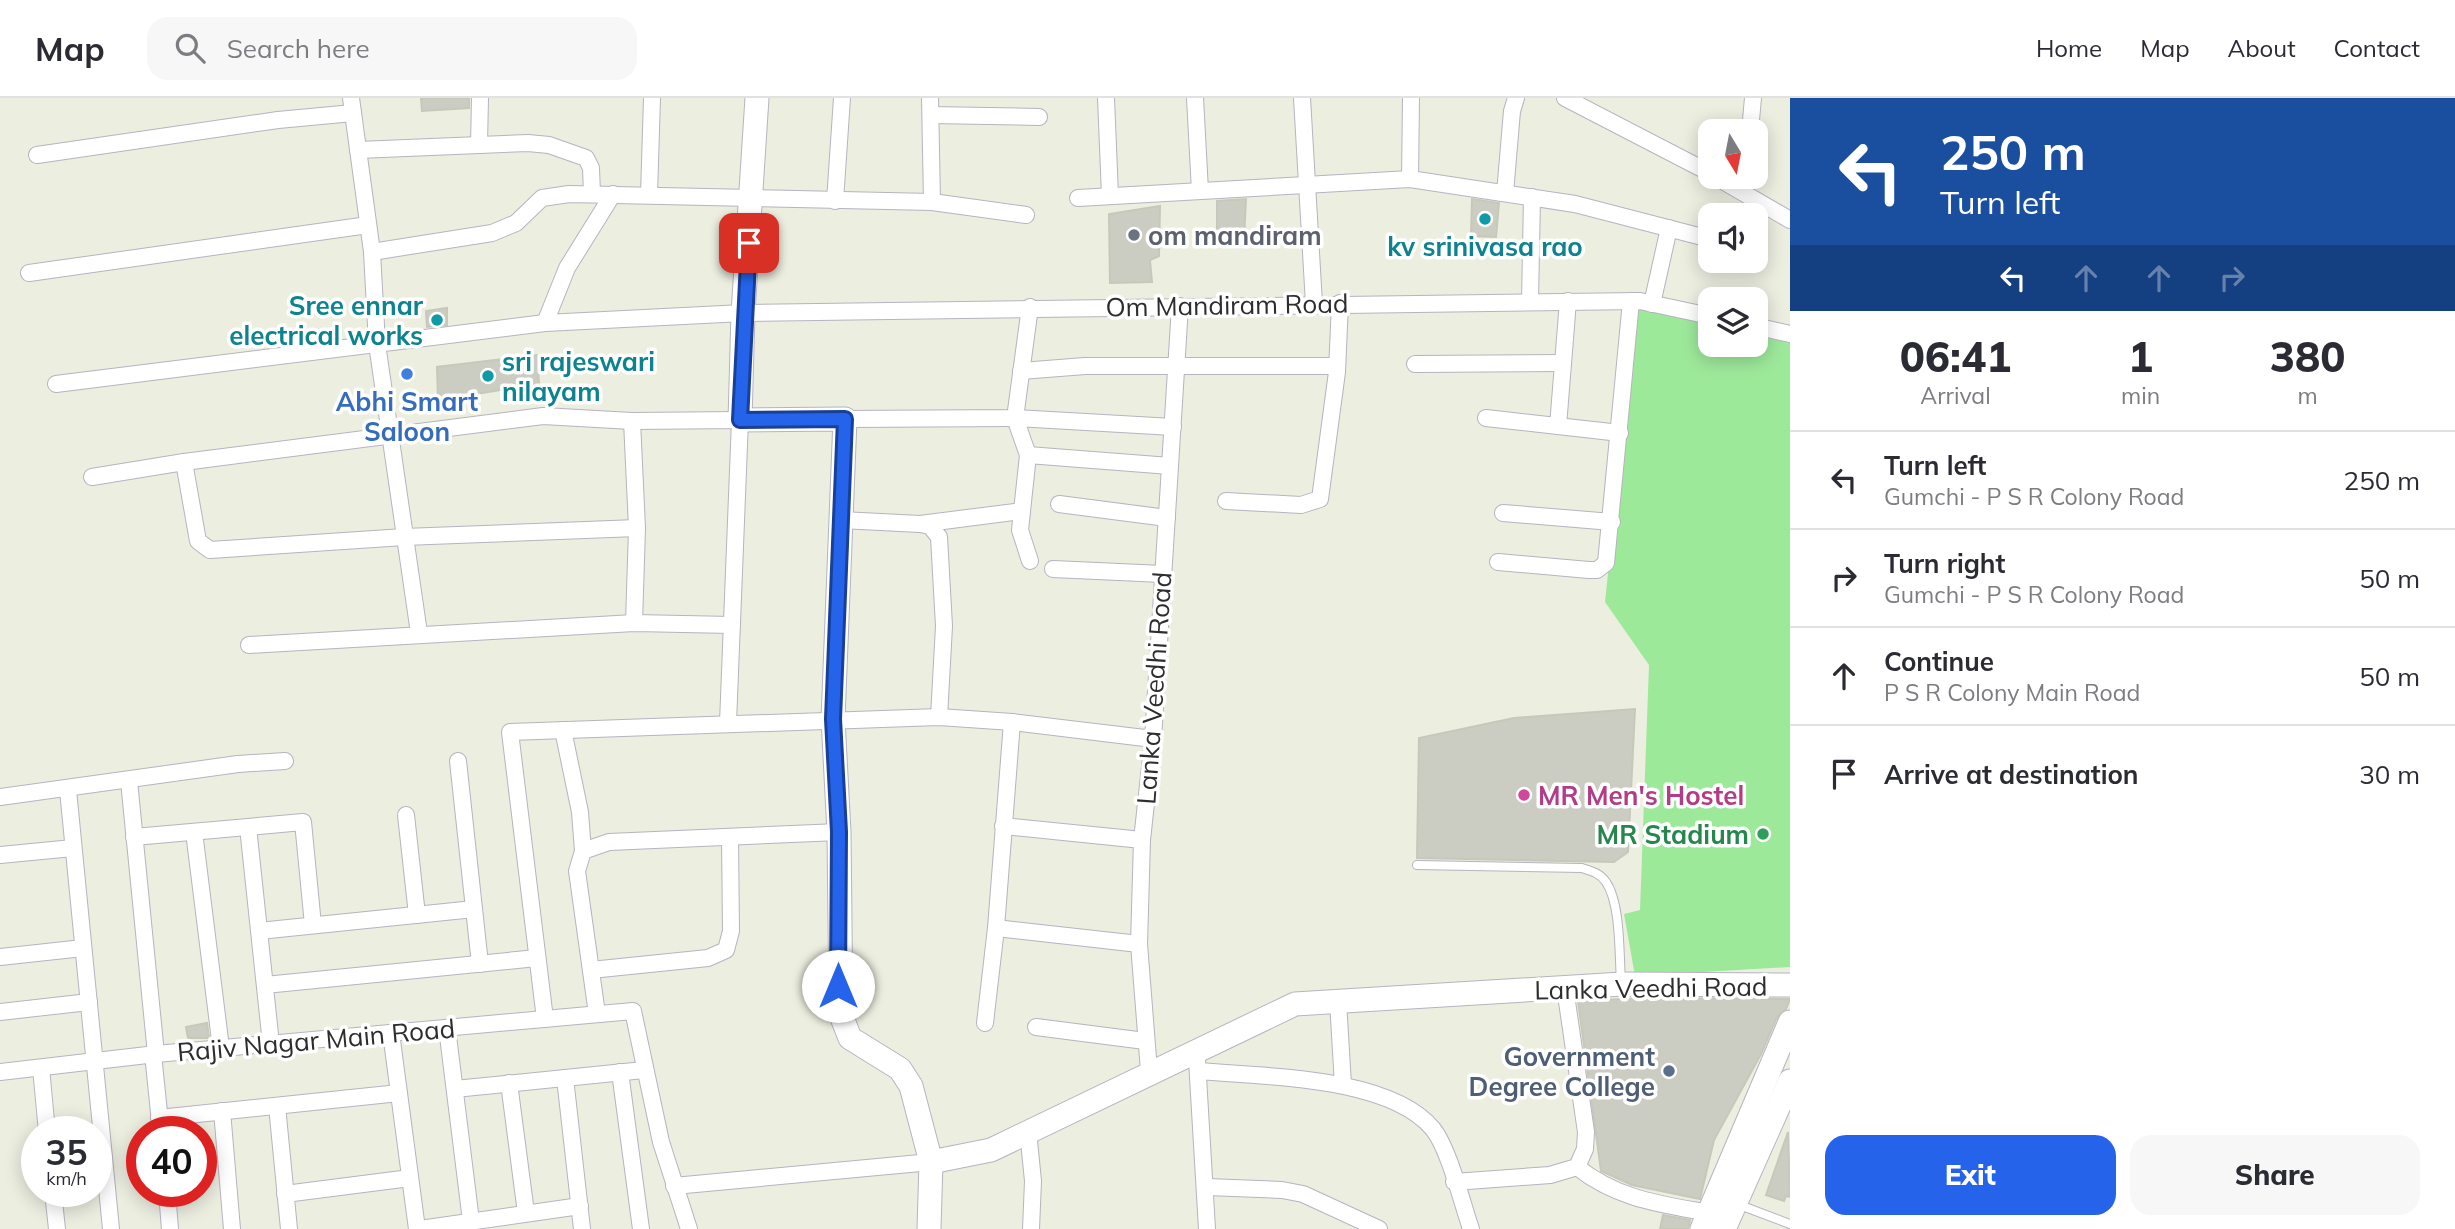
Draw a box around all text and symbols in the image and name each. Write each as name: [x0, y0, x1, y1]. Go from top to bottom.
search box: [147, 17, 637, 80]
text: Map: [35, 28, 105, 69]
icon: search: [171, 29, 209, 67]
text: Search here: [227, 32, 370, 65]
text: Home: [2036, 33, 2102, 63]
text: Map: [2140, 33, 2190, 63]
text: About: [2228, 33, 2296, 63]
text: Contact: [2334, 33, 2420, 63]
north arrow: [1698, 119, 1768, 189]
map controls: [1698, 119, 1768, 357]
text: 250 m: [1940, 121, 2086, 182]
icon: left: [1825, 126, 1916, 217]
text: Turn left: [1940, 182, 2060, 222]
button: sound: [1698, 203, 1768, 273]
marker: kv srinivasa rao: [1477, 211, 1493, 227]
pin: [719, 213, 779, 273]
place label: om mandiram: [1148, 219, 1322, 252]
icon: arrive: [730, 224, 768, 262]
marker: om mandiram: [1126, 227, 1142, 243]
place label: kv srinivasa rao: [1387, 230, 1583, 263]
icon: left: [1994, 259, 2032, 297]
icon: ahead: [2067, 259, 2105, 297]
icon: ahead: [2140, 259, 2178, 297]
icon: right: [2213, 259, 2251, 297]
street label: Om Mandiram Road: [1105, 286, 1349, 324]
button: layers: [1698, 287, 1768, 357]
place label: Sree ennar electrical works: [229, 289, 424, 352]
marker: Sree ennar electrical works: [429, 312, 445, 328]
text: 06:41: [1900, 330, 2011, 383]
text: 1: [2128, 330, 2153, 383]
text: 380: [2270, 330, 2345, 383]
place label: sri rajeswari nilayam: [502, 345, 655, 408]
marker: Abhi Smart Saloon: [399, 366, 415, 382]
marker: sri rajeswari nilayam: [480, 368, 496, 384]
text: Arrival: [1920, 381, 1991, 410]
text: min: [2121, 381, 2160, 410]
text: m: [2297, 381, 2318, 410]
place label: Abhi Smart Saloon: [336, 385, 478, 448]
text: Turn left: [1884, 449, 1986, 482]
icon: left: [1825, 461, 1863, 499]
text: 250 m: [2344, 464, 2420, 497]
text: Gumchi - P S R Colony Road: [1884, 482, 2184, 511]
text: Turn right: [1884, 547, 2005, 580]
icon: right: [1825, 559, 1863, 597]
text: 50 m: [2359, 562, 2420, 595]
street label: Lanka Veedhi Road: [1129, 571, 1179, 805]
text: Gumchi - P S R Colony Road: [1884, 580, 2184, 609]
text: Continue: [1884, 645, 1994, 678]
icon: ahead: [1825, 657, 1863, 695]
text: 50 m: [2359, 660, 2420, 693]
text: P S R Colony Main Road: [1884, 678, 2140, 707]
icon: arrive: [1825, 755, 1863, 793]
text: Arrive at destination: [1884, 758, 2139, 791]
text: 30 m: [2359, 758, 2420, 791]
place label: MR Men's Hostel: [1538, 779, 1744, 812]
marker: MR Men's Hostel: [1516, 787, 1532, 803]
place label: MR Stadium: [1597, 818, 1749, 851]
marker: MR Stadium: [1755, 826, 1771, 842]
position arrow: [801, 949, 875, 1023]
street label: Lanka Veedhi Road: [1534, 969, 1768, 1007]
street label: Rajiv Nagar Main Road: [176, 1011, 456, 1069]
place label: Government Degree College: [1469, 1040, 1655, 1103]
marker: Government Degree College: [1661, 1063, 1677, 1079]
speed limit sign: 40: [126, 1116, 217, 1207]
text: 35: [45, 1130, 88, 1174]
button: Exit: [1825, 1135, 2116, 1215]
button: Share: [2130, 1135, 2420, 1215]
text: km/h: [46, 1167, 87, 1190]

